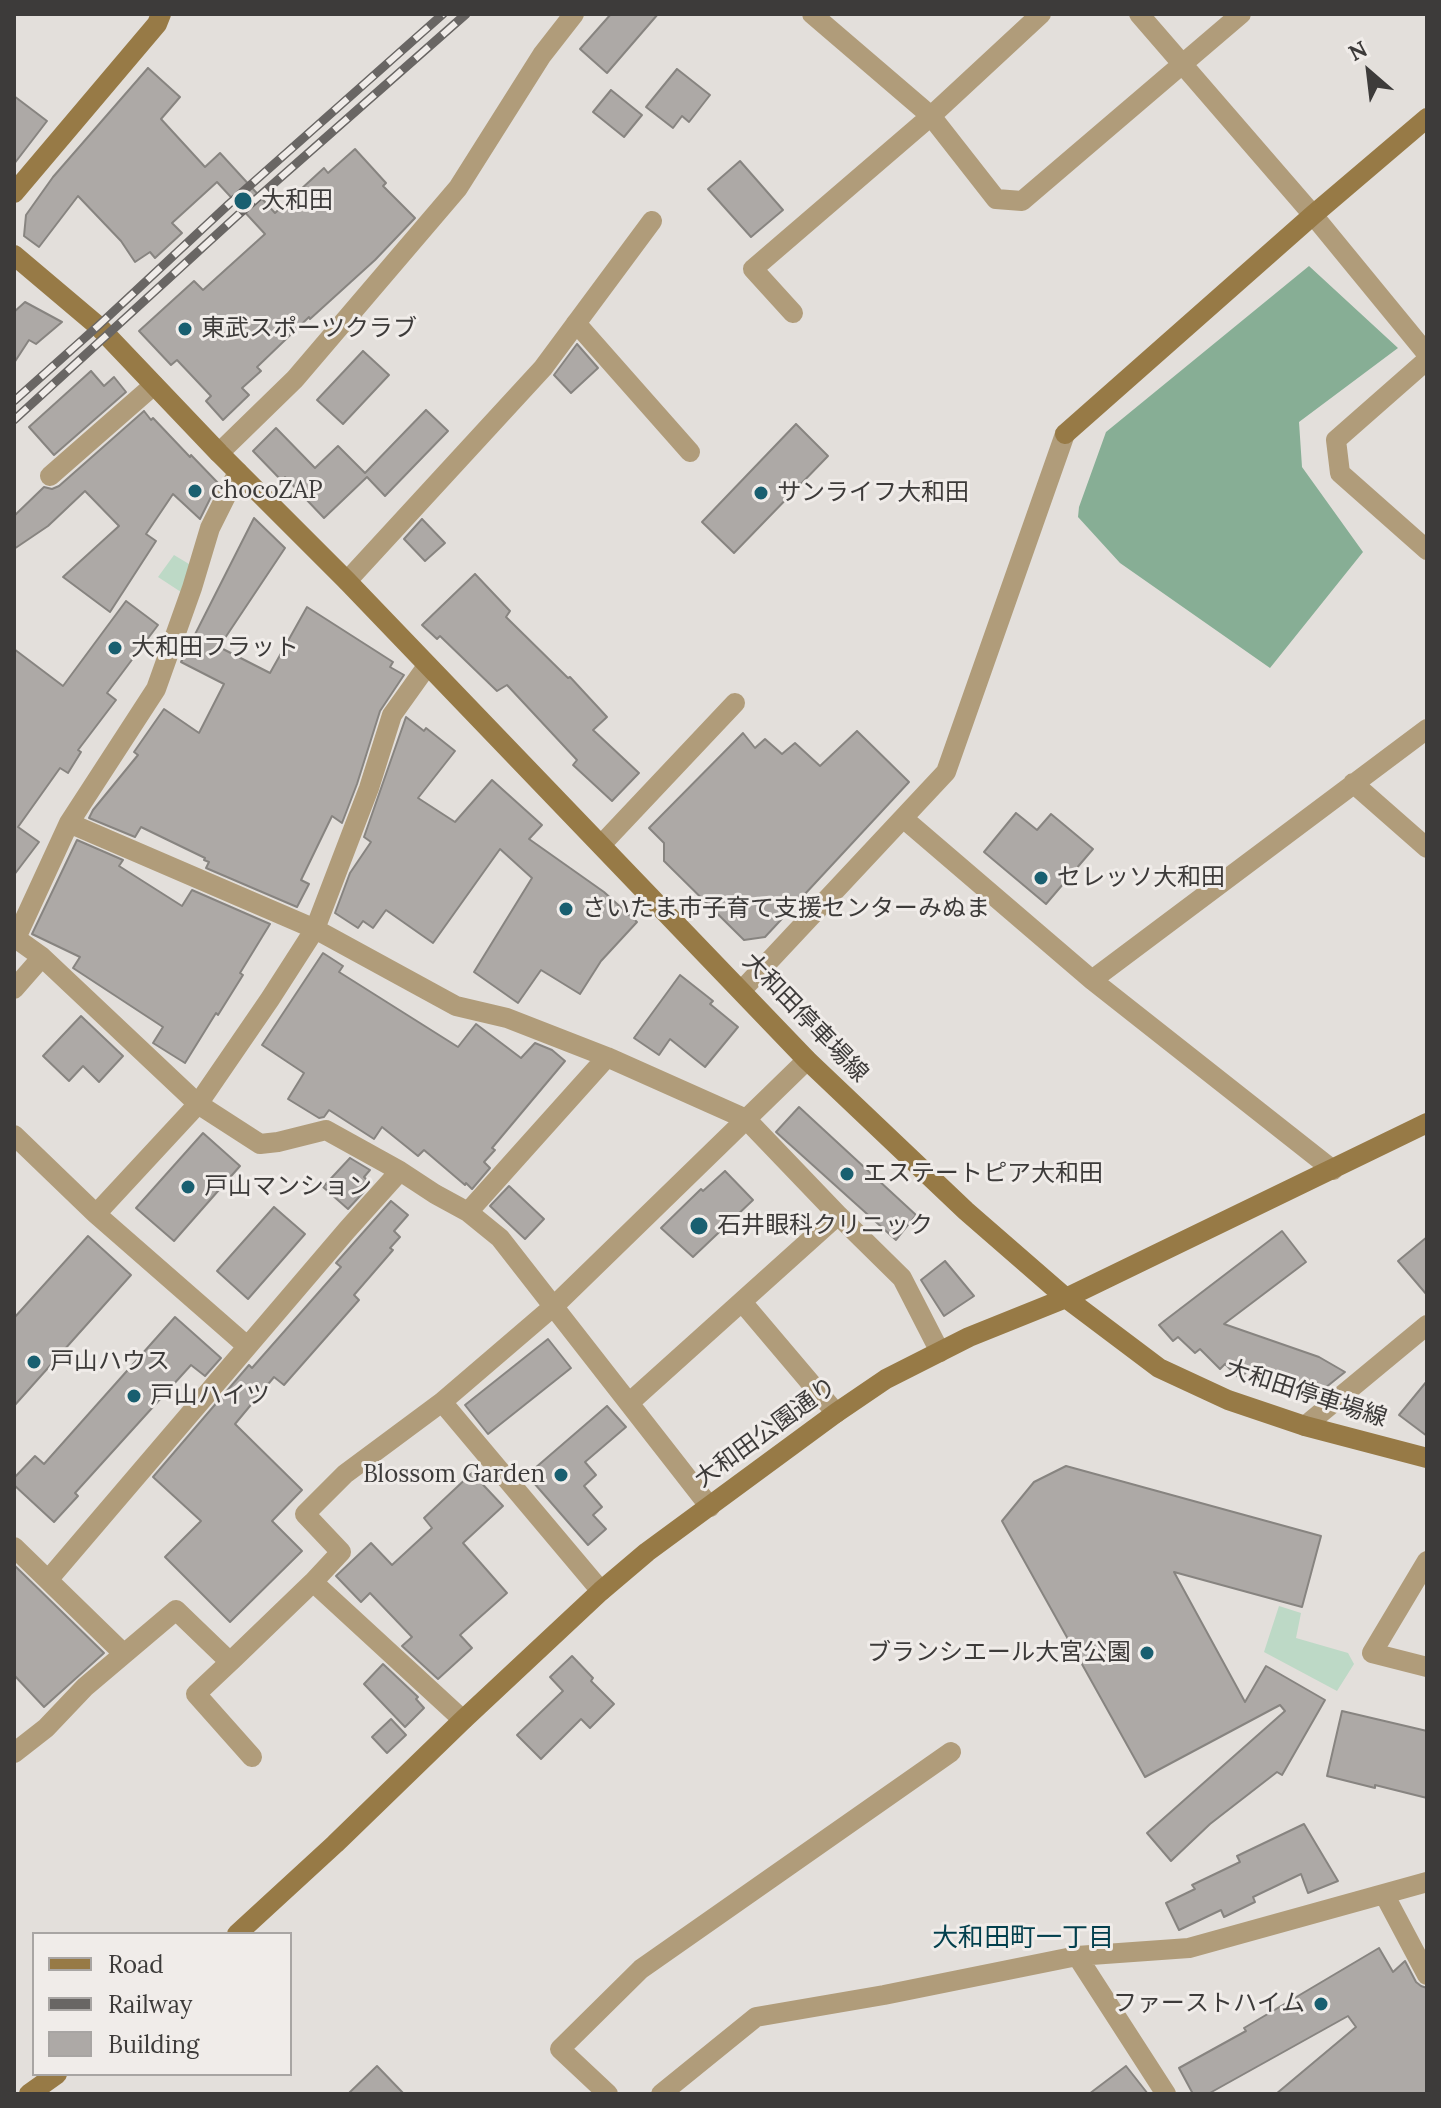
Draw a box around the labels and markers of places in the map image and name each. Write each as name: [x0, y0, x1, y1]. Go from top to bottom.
place label: 大和田: [261, 187, 333, 215]
marker: 大和田: [232, 190, 254, 212]
place label: 東武スポーツクラブ: [201, 315, 417, 343]
marker: 東武スポーツクラブ: [176, 320, 194, 338]
place label: chocoZAP: [211, 477, 323, 505]
place label: サンライフ大和田: [777, 479, 969, 507]
marker: chocoZAP: [186, 482, 204, 500]
marker: サンライフ大和田: [752, 484, 770, 502]
place label: 大和田フラット: [131, 634, 299, 662]
marker: 大和田フラット: [106, 639, 124, 657]
place label: セレッソ大和田: [1057, 864, 1225, 892]
marker: セレッソ大和田: [1032, 869, 1050, 887]
place label: さいたま市子育て支援センターみぬま: [582, 895, 990, 923]
marker: さいたま市子育て支援センターみぬま: [557, 900, 575, 918]
place label: エステートピア大和田: [863, 1160, 1103, 1188]
marker: エステートピア大和田: [838, 1165, 856, 1183]
place label: 戸山マンション: [204, 1173, 372, 1201]
marker: 戸山マンション: [179, 1178, 197, 1196]
place label: 石井眼科クリニック: [717, 1212, 933, 1240]
marker: 石井眼科クリニック: [688, 1215, 710, 1237]
place label: 戸山ハウス: [50, 1348, 170, 1376]
marker: 戸山ハウス: [25, 1353, 43, 1371]
place label: 戸山ハイツ: [150, 1382, 270, 1410]
marker: 戸山ハイツ: [125, 1387, 143, 1405]
place label: Blossom Garden: [363, 1461, 545, 1489]
marker: Blossom Garden: [552, 1466, 570, 1484]
place label: ブランシエール大宮公園: [867, 1639, 1131, 1667]
marker: ブランシエール大宮公園: [1138, 1644, 1156, 1662]
place label: ファーストハイム: [1113, 1990, 1305, 2018]
marker: ファーストハイム: [1312, 1995, 1330, 2013]

